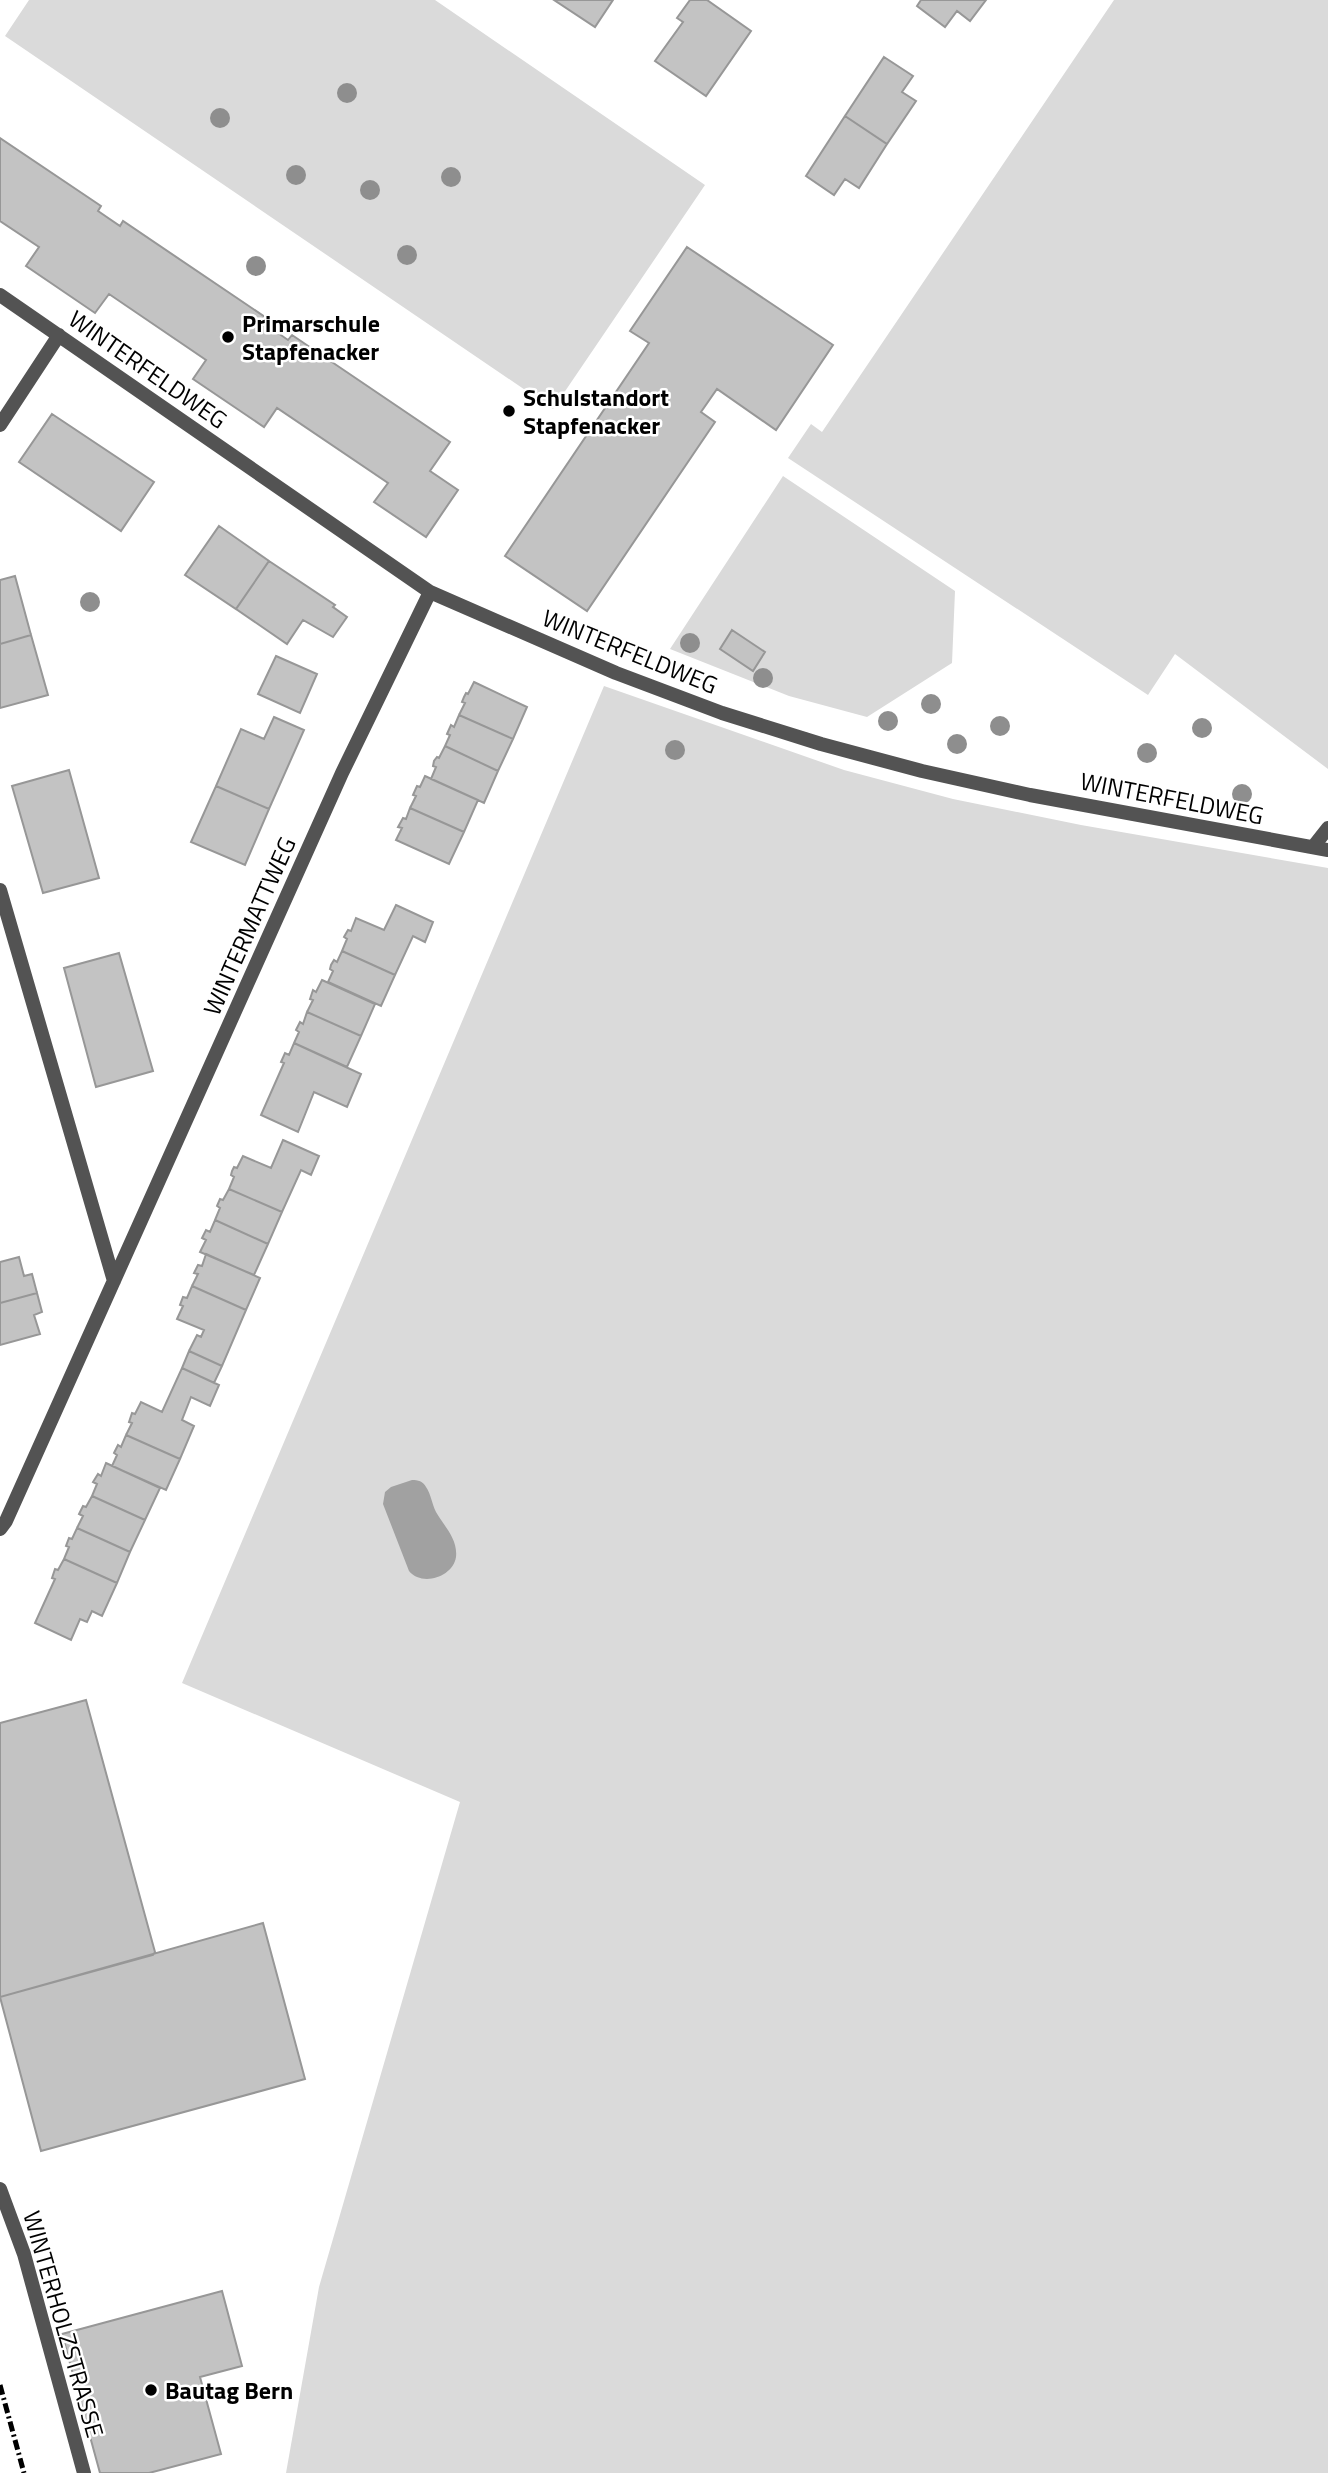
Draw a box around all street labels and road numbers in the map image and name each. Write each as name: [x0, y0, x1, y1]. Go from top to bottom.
street label: WINTERFELDWEG: [61, 301, 235, 437]
street label: WINTERFELDWEG: [537, 599, 723, 703]
street label: WINTERFELDWEG: [1077, 763, 1267, 833]
street label: WINTERMATTWEG: [194, 831, 304, 1021]
street label: WINTERHOLZSTRASSE: [14, 2206, 114, 2442]

